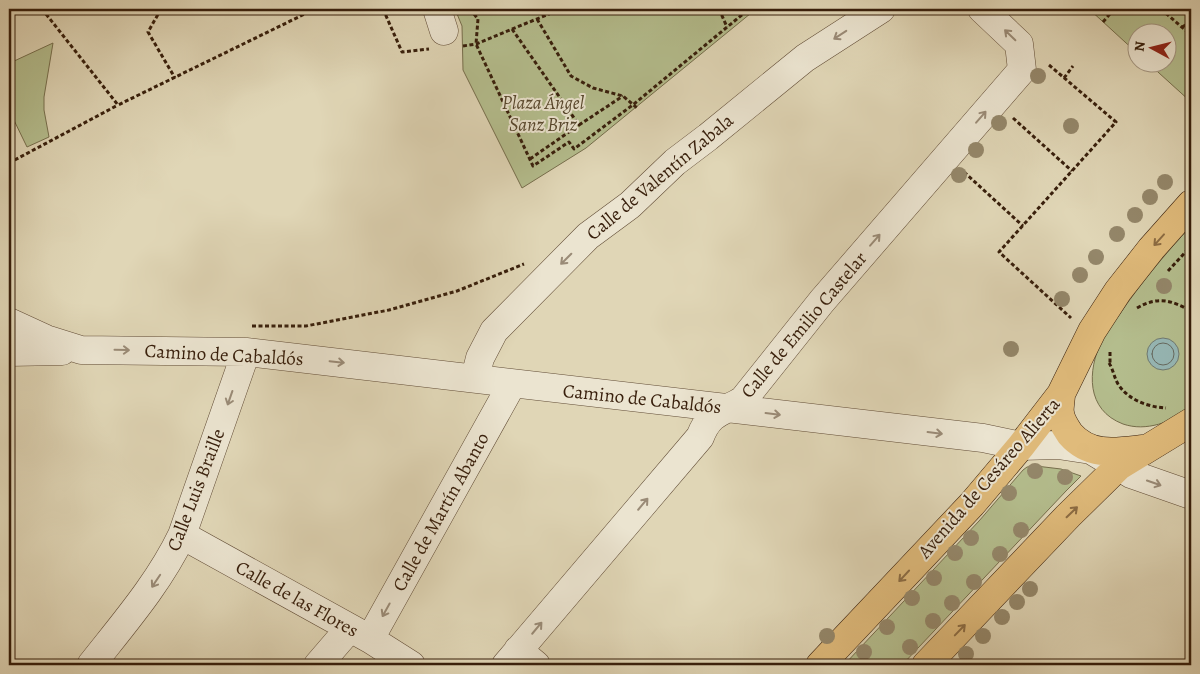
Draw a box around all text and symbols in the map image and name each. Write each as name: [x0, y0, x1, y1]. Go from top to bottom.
north arrow: [1128, 22, 1178, 72]
one-way arrow: [1003, 29, 1016, 41]
one-way arrow: [833, 30, 847, 40]
text: N: [1130, 40, 1150, 53]
park label: Plaza Ángel Sanz Briz: [502, 90, 585, 138]
street label: Calle de Valentín Zabala: [581, 108, 739, 246]
one-way arrow: [975, 111, 987, 124]
one-way arrow: [869, 234, 880, 247]
one-way arrow: [1153, 234, 1164, 247]
street label: Calle de Emilio Castelar: [735, 246, 873, 404]
one-way arrow: [560, 253, 572, 265]
street label: Camino de Cabaldós: [144, 338, 304, 372]
one-way arrow: [114, 346, 130, 355]
one-way arrow: [328, 358, 344, 367]
street label: Camino de Cabaldós: [561, 378, 723, 420]
one-way arrow: [225, 390, 234, 406]
street label: Avenida de Cesáreo Alierta: [911, 392, 1066, 565]
one-way arrow: [765, 409, 781, 419]
street label: Calle Luis Braille: [161, 425, 231, 555]
street label: Calle de Martín Abanto: [386, 428, 496, 596]
one-way arrow: [926, 428, 942, 438]
one-way arrow: [1146, 479, 1162, 489]
one-way arrow: [637, 498, 648, 511]
one-way arrow: [1065, 506, 1078, 518]
street label: Calle de las Flores: [231, 554, 363, 644]
one-way arrow: [898, 570, 910, 583]
one-way arrow: [151, 573, 161, 587]
one-way arrow: [381, 603, 391, 617]
one-way arrow: [531, 622, 542, 635]
one-way arrow: [954, 624, 966, 636]

